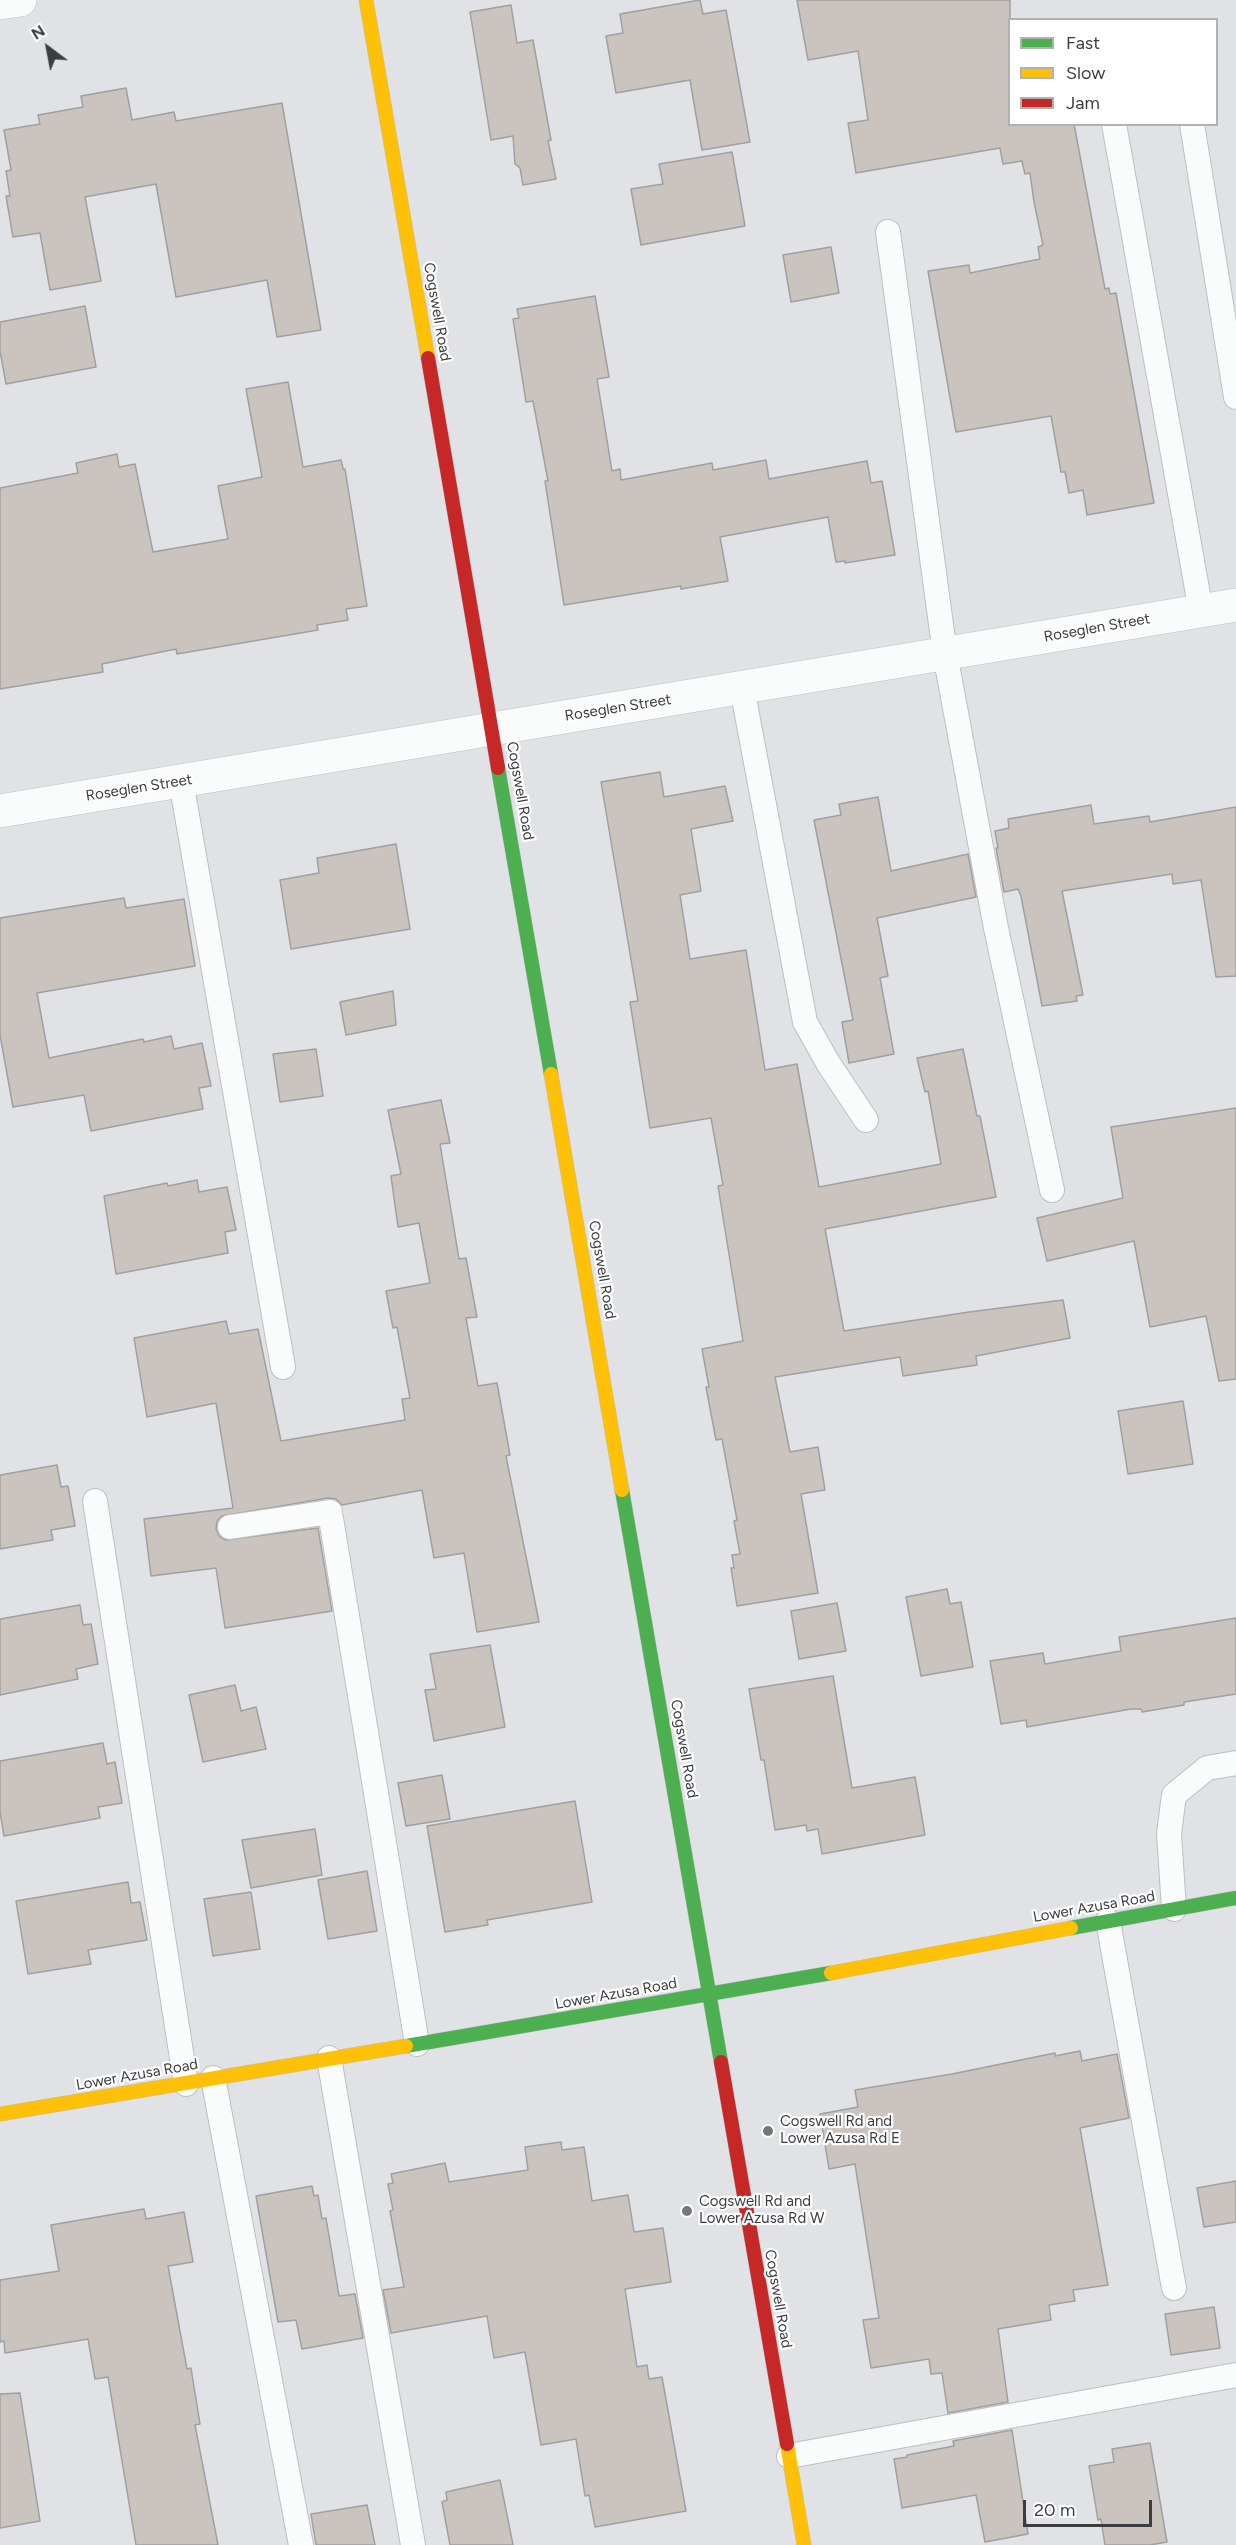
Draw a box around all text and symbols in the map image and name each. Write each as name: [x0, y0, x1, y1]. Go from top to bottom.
north arrow: [18, 18, 78, 78]
legend: [1008, 18, 1218, 126]
text: N: [28, 21, 48, 44]
text: Fast: [1066, 32, 1100, 54]
text: Slow: [1066, 62, 1105, 84]
text: Jam: [1066, 92, 1100, 114]
street label: Cogswell Road: [419, 261, 455, 363]
street label: Roseglen Street: [1042, 610, 1152, 646]
street label: Roseglen Street: [563, 691, 673, 725]
street label: Cogswell Road: [502, 740, 538, 842]
street label: Roseglen Street: [84, 771, 194, 805]
street label: Cogswell Road: [584, 1219, 620, 1321]
street label: Cogswell Road: [666, 1698, 702, 1800]
street label: Lower Azusa Road: [1032, 1887, 1156, 1927]
street label: Lower Azusa Road: [554, 1974, 678, 2014]
street label: Lower Azusa Road: [75, 2055, 199, 2095]
place label: Cogswell Rd and Lower Azusa Rd E: [780, 2113, 900, 2148]
marker: Cogswell Rd and Lower Azusa Rd E: [761, 2124, 775, 2138]
place label: Cogswell Rd and Lower Azusa Rd W: [699, 2193, 824, 2228]
marker: Cogswell Rd and Lower Azusa Rd W: [680, 2204, 694, 2218]
street label: Cogswell Road: [760, 2248, 796, 2350]
scale bar: [1026, 2488, 1155, 2526]
text: 20 m: [1034, 2499, 1075, 2521]

